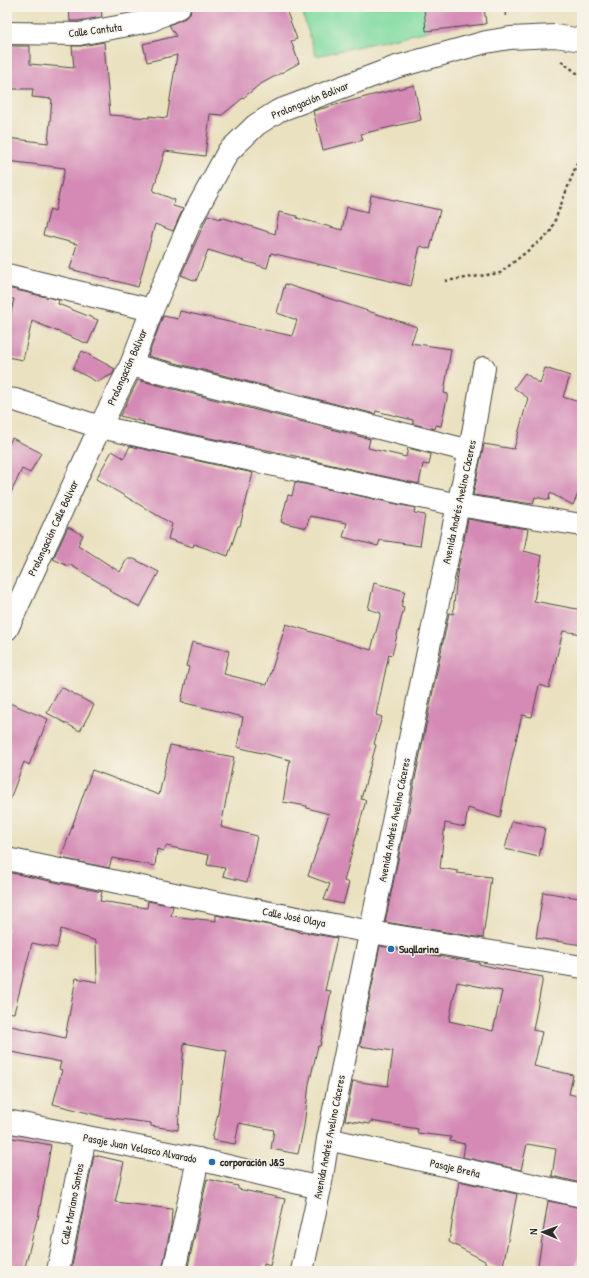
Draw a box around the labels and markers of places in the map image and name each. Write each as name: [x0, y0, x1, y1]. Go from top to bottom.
place label: Suqllarina: [399, 942, 439, 957]
marker: Suqllarina: [386, 944, 396, 954]
place label: corporación J&S: [220, 1155, 285, 1170]
marker: corporación J&S: [207, 1157, 217, 1167]

